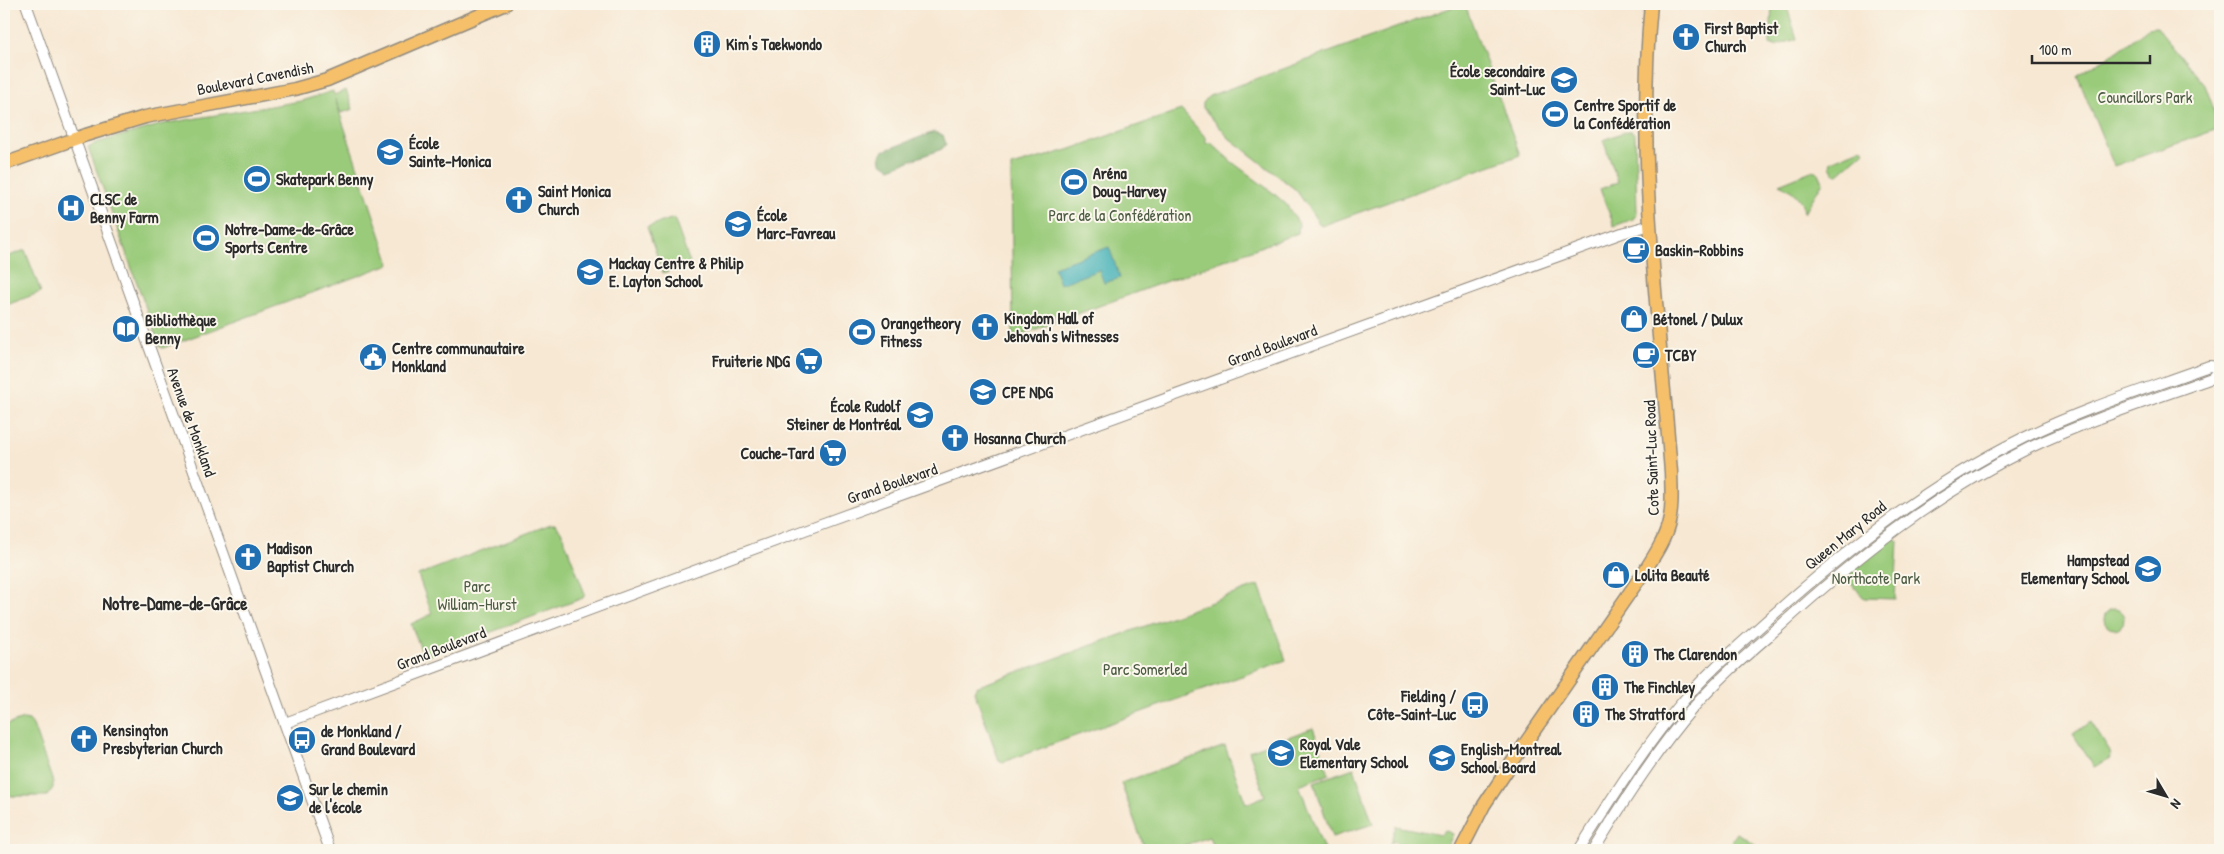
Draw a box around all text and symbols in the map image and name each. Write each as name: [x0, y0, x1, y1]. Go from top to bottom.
place label: First Baptist Church: [1704, 17, 1779, 57]
church icon: First Baptist Church: [1671, 22, 1701, 52]
building icon: Kim's Taekwondo: [692, 29, 722, 59]
scale bar: [2032, 32, 2149, 64]
place label: Kim's Taekwondo: [726, 33, 822, 55]
text: 100 m: [2039, 39, 2072, 60]
street label: Boulevard Cavendish: [195, 56, 315, 100]
place label: École secondaire Saint-Luc: [1450, 60, 1546, 100]
school or university icon: École secondaire Saint-Luc: [1549, 65, 1579, 95]
park label: Councillors Park: [2098, 86, 2193, 108]
place label: Centre Sportif de la Confédération: [1574, 94, 1677, 134]
sports icon: Centre Sportif de la Confédération: [1540, 99, 1570, 129]
place label: École Sainte-Monica: [409, 132, 492, 172]
school or university icon: École Sainte-Monica: [375, 137, 405, 167]
place label: Aréna Doug-Harvey: [1093, 162, 1167, 203]
sports icon: Skatepark Benny: [242, 164, 272, 194]
sports icon: Aréna Doug-Harvey: [1059, 167, 1089, 197]
place label: Skatepark Benny: [276, 168, 374, 191]
place label: Saint Monica Church: [538, 180, 612, 220]
church icon: Saint Monica Church: [504, 185, 534, 215]
place label: CLSC de Benny Farm: [90, 188, 159, 229]
hospital icon: CLSC de Benny Farm: [56, 193, 86, 223]
place label: École Marc-Favreau: [757, 204, 836, 244]
park label: Parc de la Confédération: [1049, 204, 1191, 226]
school or university icon: École Marc-Favreau: [723, 209, 753, 239]
place label: Notre-Dame-de-Grâce Sports Centre: [225, 218, 354, 259]
sports icon: Notre-Dame-de-Grâce Sports Centre: [191, 223, 221, 253]
cafe icon: Baskin-Robbins: [1621, 235, 1651, 265]
place label: Baskin-Robbins: [1655, 239, 1744, 261]
place label: Mackay Centre & Philip E. Layton School: [609, 252, 743, 293]
school or university icon: Mackay Centre & Philip E. Layton School: [575, 257, 605, 287]
shop icon: Bétonel / Dulux: [1619, 304, 1649, 334]
place label: Kingdom Hall of Jehovah's Witnesses: [1004, 307, 1120, 347]
place label: Bétonel / Dulux: [1653, 308, 1743, 330]
place label: Bibliothèque Benny: [145, 309, 217, 350]
place label: Orangetheory Fitness: [880, 312, 961, 352]
church icon: Kingdom Hall of Jehovah's Witnesses: [970, 312, 1000, 342]
library icon: Bibliothèque Benny: [111, 314, 141, 344]
sports icon: Orangetheory Fitness: [847, 317, 877, 347]
street label: Grand Boulevard: [1224, 319, 1320, 371]
place label: Centre communautaire Monkland: [392, 337, 525, 377]
cafe icon: TCBY: [1631, 340, 1661, 370]
public building icon: Centre communautaire Monkland: [358, 342, 388, 372]
place label: TCBY: [1664, 344, 1697, 366]
supermarket icon: Fruiterie NDG: [794, 346, 824, 376]
place label: Fruiterie NDG: [711, 350, 790, 372]
street label: Avenue de Monkland: [162, 364, 222, 480]
school or university icon: CPE NDG: [968, 377, 998, 407]
place label: CPE NDG: [1002, 381, 1053, 403]
place label: École Rudolf Steiner de Montréal: [787, 395, 902, 435]
school or university icon: École Rudolf Steiner de Montréal: [905, 400, 935, 430]
street label: Cote Saint-Luc Road: [1638, 400, 1664, 516]
church icon: Hosanna Church: [940, 423, 970, 453]
place label: Hosanna Church: [974, 427, 1066, 449]
supermarket icon: Couche-Tard: [818, 438, 848, 468]
place label: Couche-Tard: [740, 442, 815, 464]
street label: Grand Boulevard: [844, 457, 940, 509]
street label: Queen Mary Road: [1800, 495, 1890, 575]
place label: Madison Baptist Church: [267, 537, 354, 578]
church icon: Madison Baptist Church: [233, 542, 263, 572]
place label: Hampstead Elementary School: [2021, 549, 2130, 590]
school or university icon: Hampstead Elementary School: [2133, 554, 2163, 584]
shop icon: Lolita Beauté: [1601, 560, 1631, 590]
place label: Lolita Beauté: [1635, 564, 1710, 586]
park label: Northcote Park: [1832, 567, 1921, 589]
park label: Parc William-Hurst: [437, 575, 517, 615]
district label: Notre-Dame-de-Grâce: [103, 591, 248, 616]
street label: Grand Boulevard: [393, 621, 489, 675]
building icon: The Clarendon: [1620, 639, 1650, 669]
place label: The Clarendon: [1653, 643, 1737, 665]
park label: Parc Somerled: [1103, 658, 1187, 680]
building icon: The Finchley: [1590, 672, 1620, 702]
place label: The Finchley: [1623, 676, 1696, 699]
place label: Fielding / Côte-Saint-Luc: [1367, 685, 1457, 725]
bus stop icon: Fielding / Côte-Saint-Luc: [1460, 690, 1490, 720]
building icon: The Stratford: [1571, 699, 1601, 729]
place label: The Stratford: [1604, 703, 1685, 725]
place label: Kensington Presbyterian Church: [103, 719, 223, 760]
place label: de Monkland / Grand Boulevard: [321, 720, 416, 760]
church icon: Kensington Presbyterian Church: [69, 724, 99, 754]
bus stop icon: de Monkland / Grand Boulevard: [287, 725, 317, 755]
place label: Royal Vale Elementary School: [1300, 733, 1409, 774]
school or university icon: Royal Vale Elementary School: [1266, 738, 1296, 768]
place label: English-Montreal School Board: [1461, 738, 1562, 778]
school or university icon: English-Montreal School Board: [1427, 743, 1457, 773]
north arrow: [2142, 772, 2192, 822]
place label: Sur le chemin de l'école: [309, 778, 388, 818]
school or university icon: Sur le chemin de l'école: [275, 783, 305, 813]
text: N: [2167, 796, 2186, 814]

